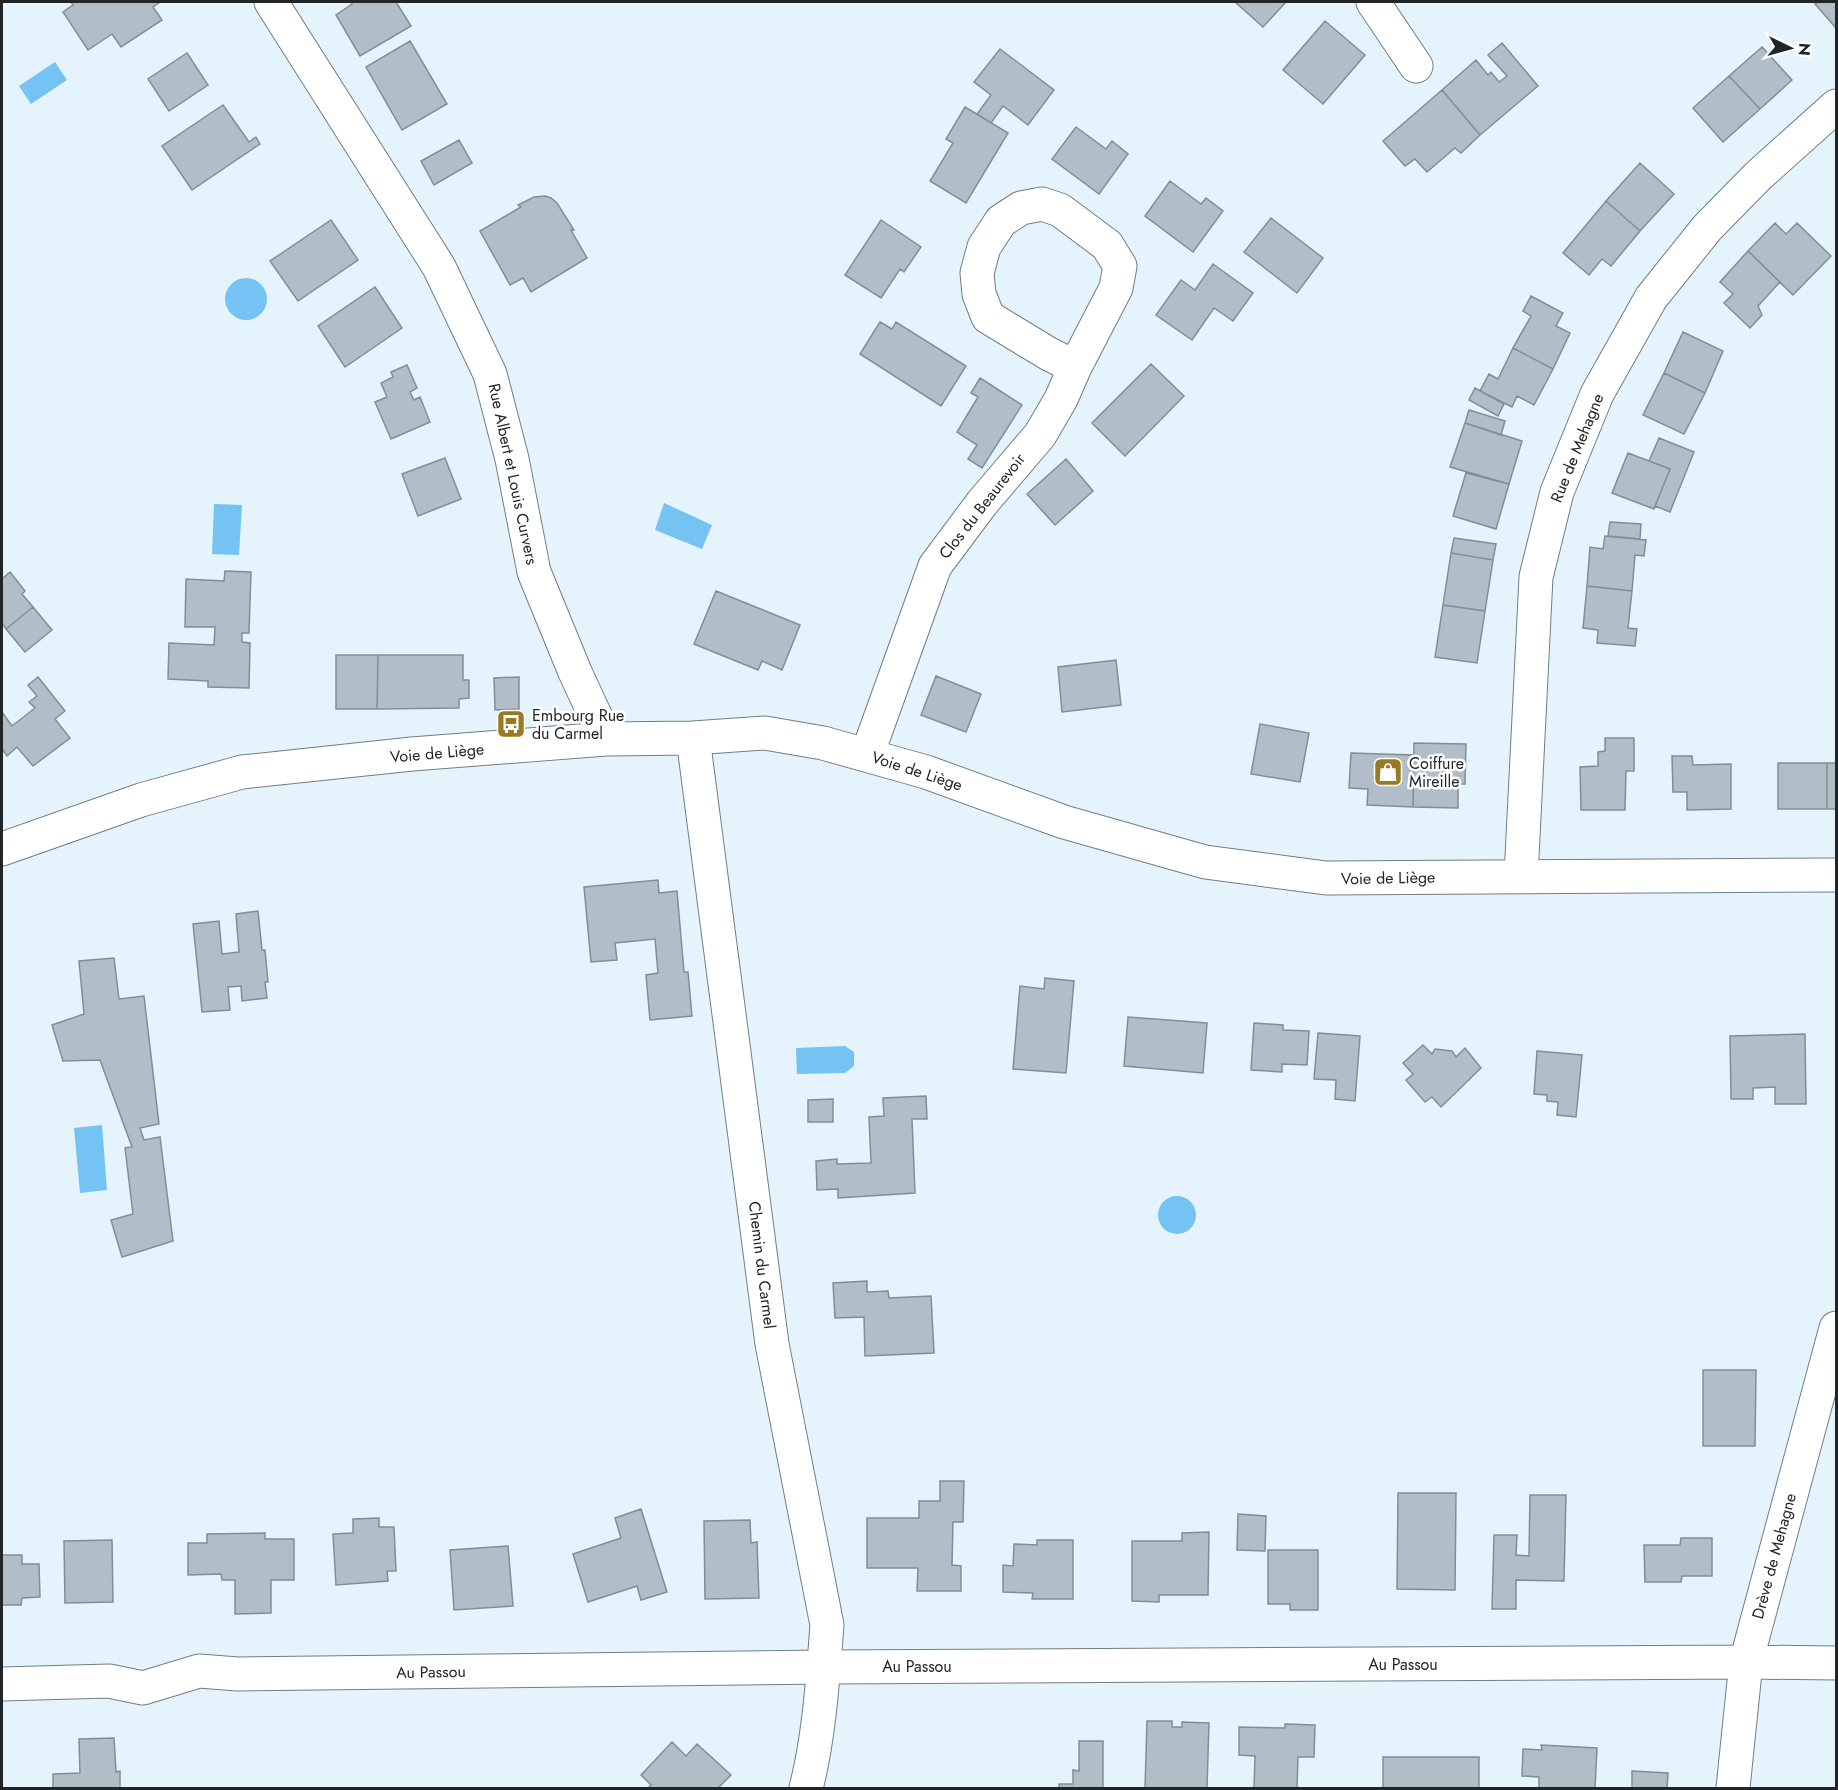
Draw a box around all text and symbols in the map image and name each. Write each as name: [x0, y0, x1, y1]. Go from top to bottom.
north arrow: [1760, 18, 1820, 78]
text: N: [1792, 42, 1816, 57]
street label: Rue Albert et Louis Curvers: [483, 381, 543, 567]
street label: Rue de Mehagne: [1545, 390, 1609, 506]
street label: Clos du Beaurevoir: [933, 448, 1031, 564]
place label: Embourg Rue du Carmel: [532, 704, 624, 745]
bus stop icon: Embourg Rue du Carmel: [495, 708, 527, 740]
street label: Voie de Liège: [389, 737, 485, 769]
street label: Voie de Liège: [869, 745, 965, 797]
place label: Coiffure Mireille: [1409, 752, 1464, 793]
shop icon: Coiffure Mireille: [1372, 756, 1404, 788]
street label: Voie de Liège: [1341, 866, 1435, 890]
street label: Chemin du Carmel: [743, 1200, 781, 1330]
street label: Drève de Mehagne: [1746, 1491, 1802, 1621]
street label: Au Passou: [1368, 1653, 1438, 1676]
street label: Au Passou: [882, 1655, 952, 1678]
street label: Au Passou: [396, 1660, 466, 1684]

